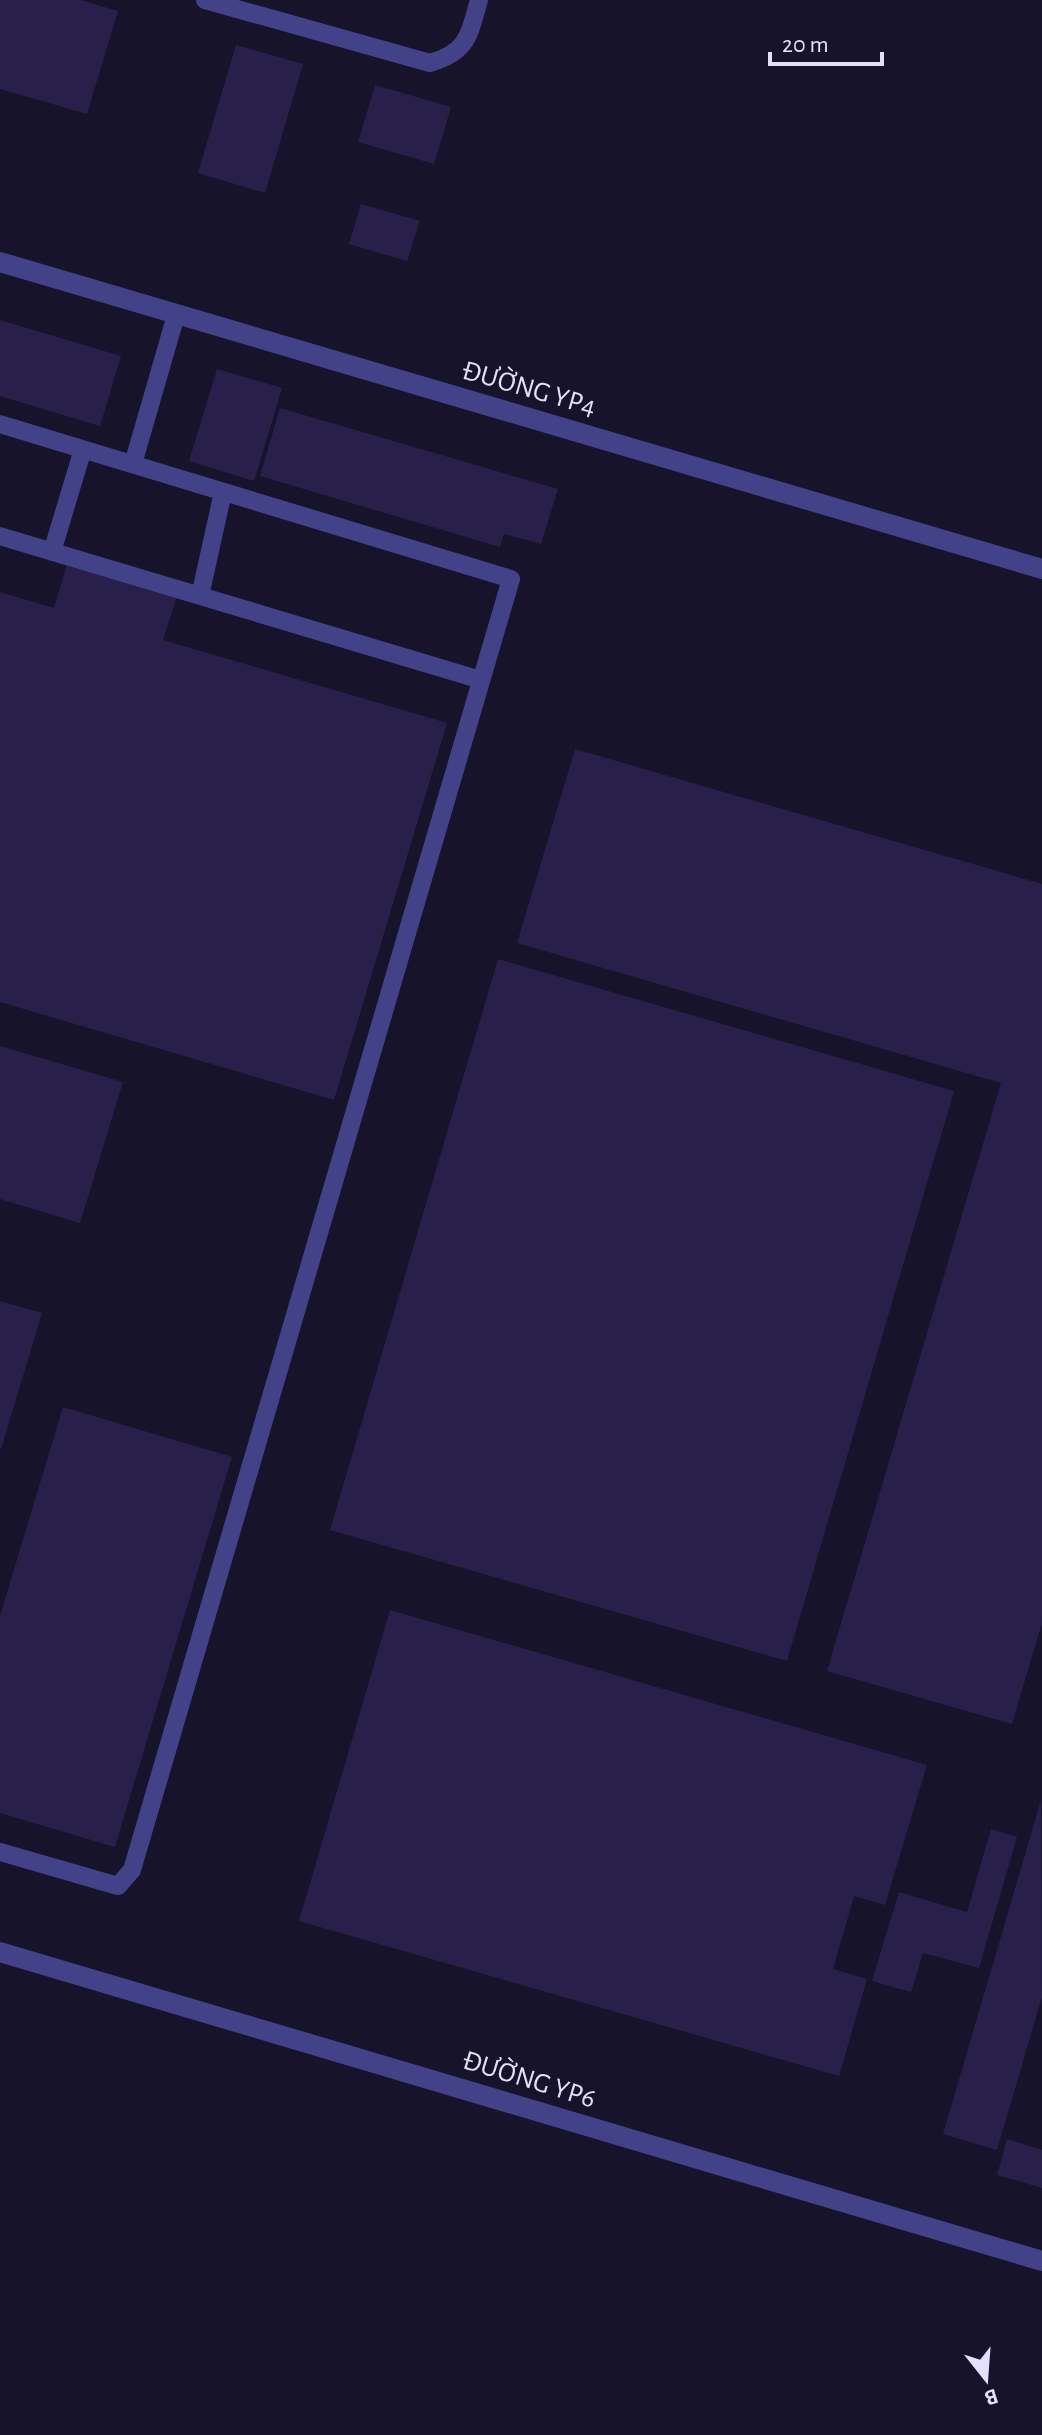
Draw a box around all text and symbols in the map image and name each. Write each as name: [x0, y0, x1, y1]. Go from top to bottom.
scale bar: [770, 16, 882, 66]
text: 20 m: [782, 33, 829, 57]
street label: ĐƯỜNG YP4: [459, 354, 600, 421]
street label: ĐƯỜNG YP6: [459, 2044, 600, 2113]
north arrow: [946, 2339, 1026, 2419]
text: B: [982, 2385, 1001, 2410]

